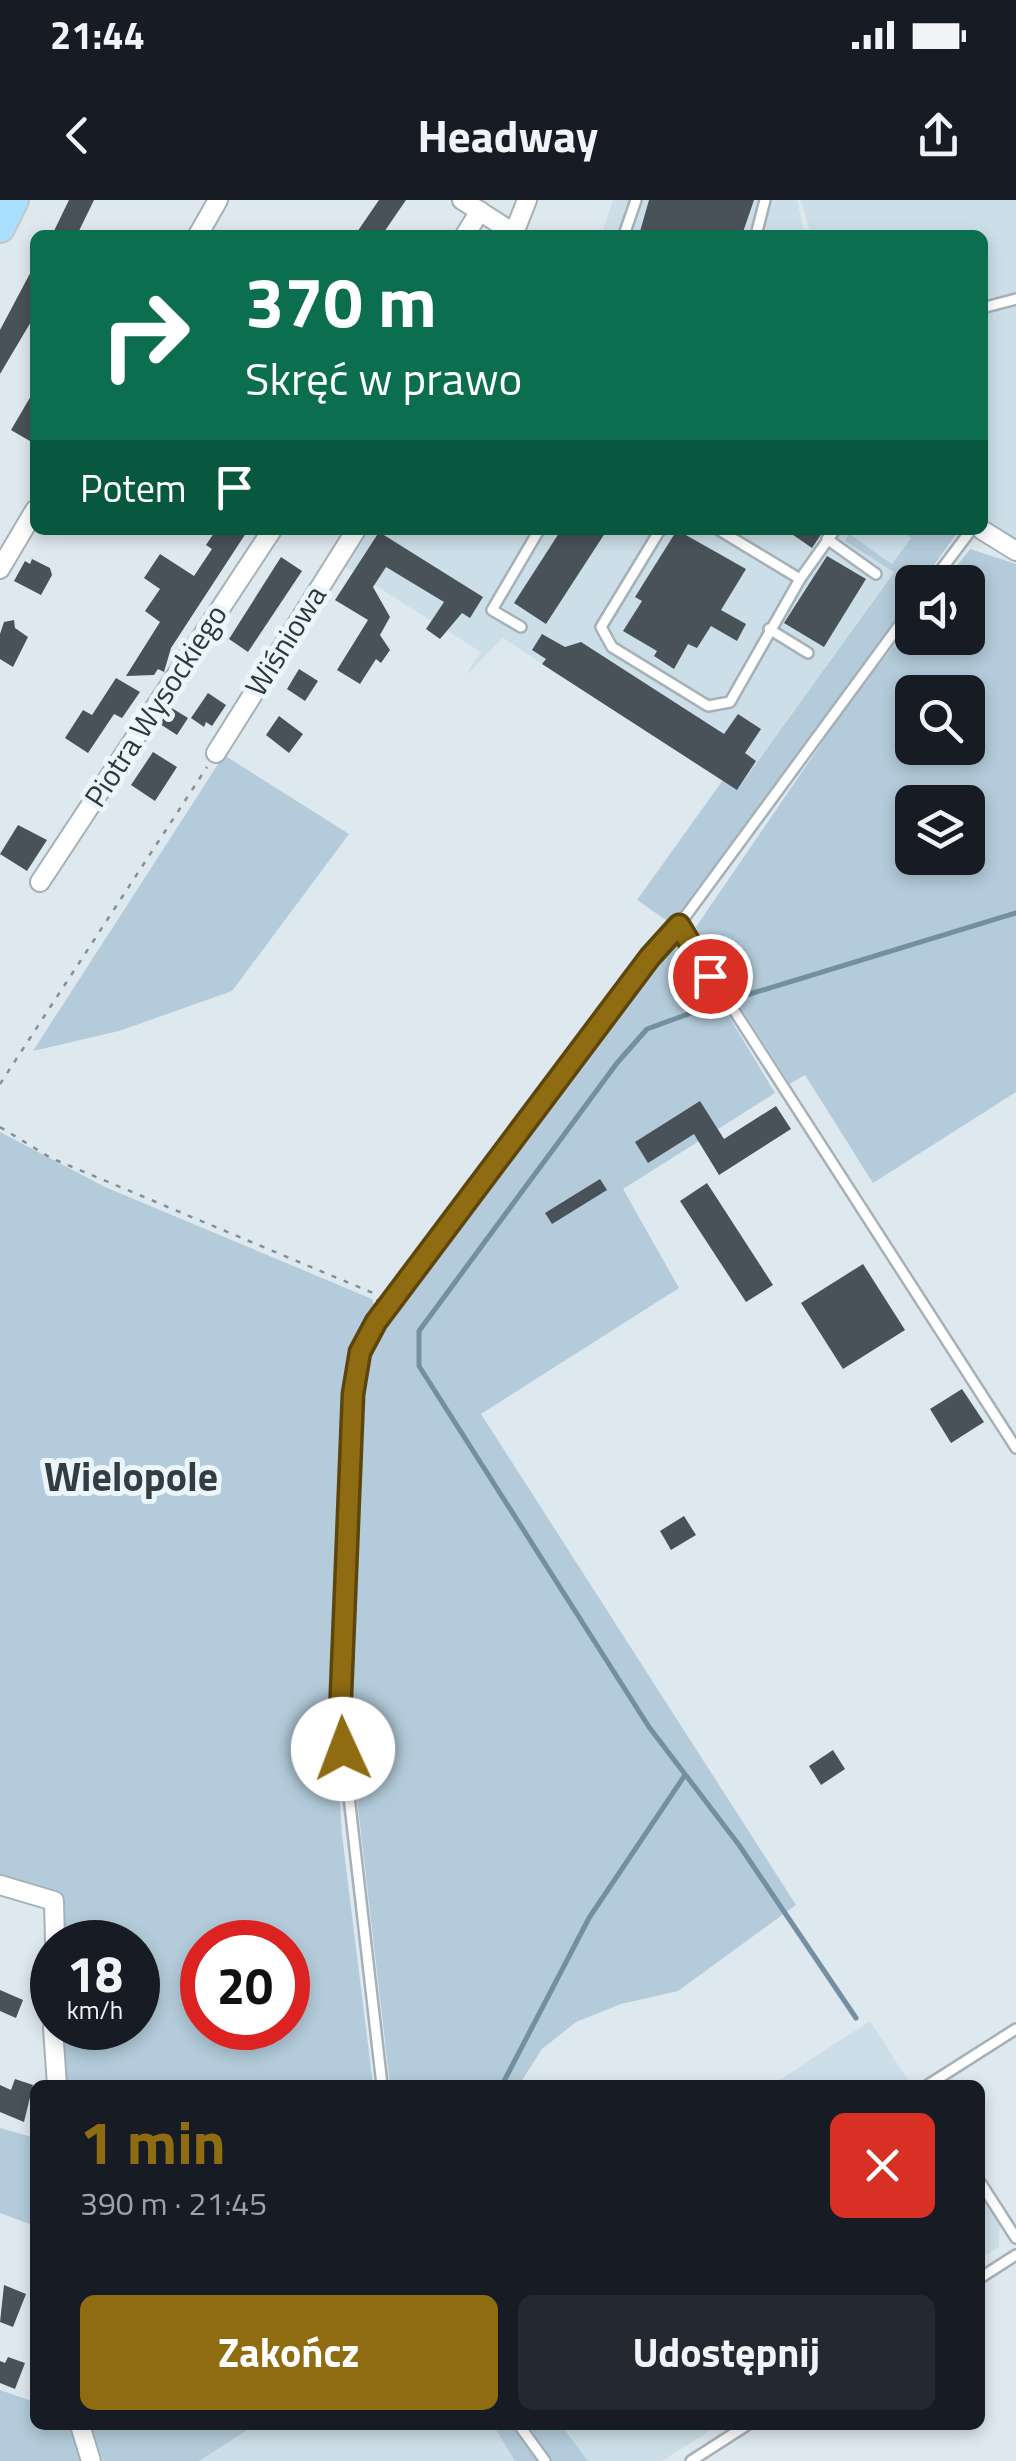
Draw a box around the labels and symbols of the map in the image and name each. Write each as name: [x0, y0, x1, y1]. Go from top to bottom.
street label: Wiśniowa: [233, 576, 337, 705]
street label: Piotra Wysockiego: [72, 595, 238, 816]
pin: [668, 934, 753, 1019]
district label: Wielopole: [44, 1446, 218, 1507]
position arrow: [291, 1697, 395, 1801]
speed limit sign: 20: [180, 1920, 310, 2050]

